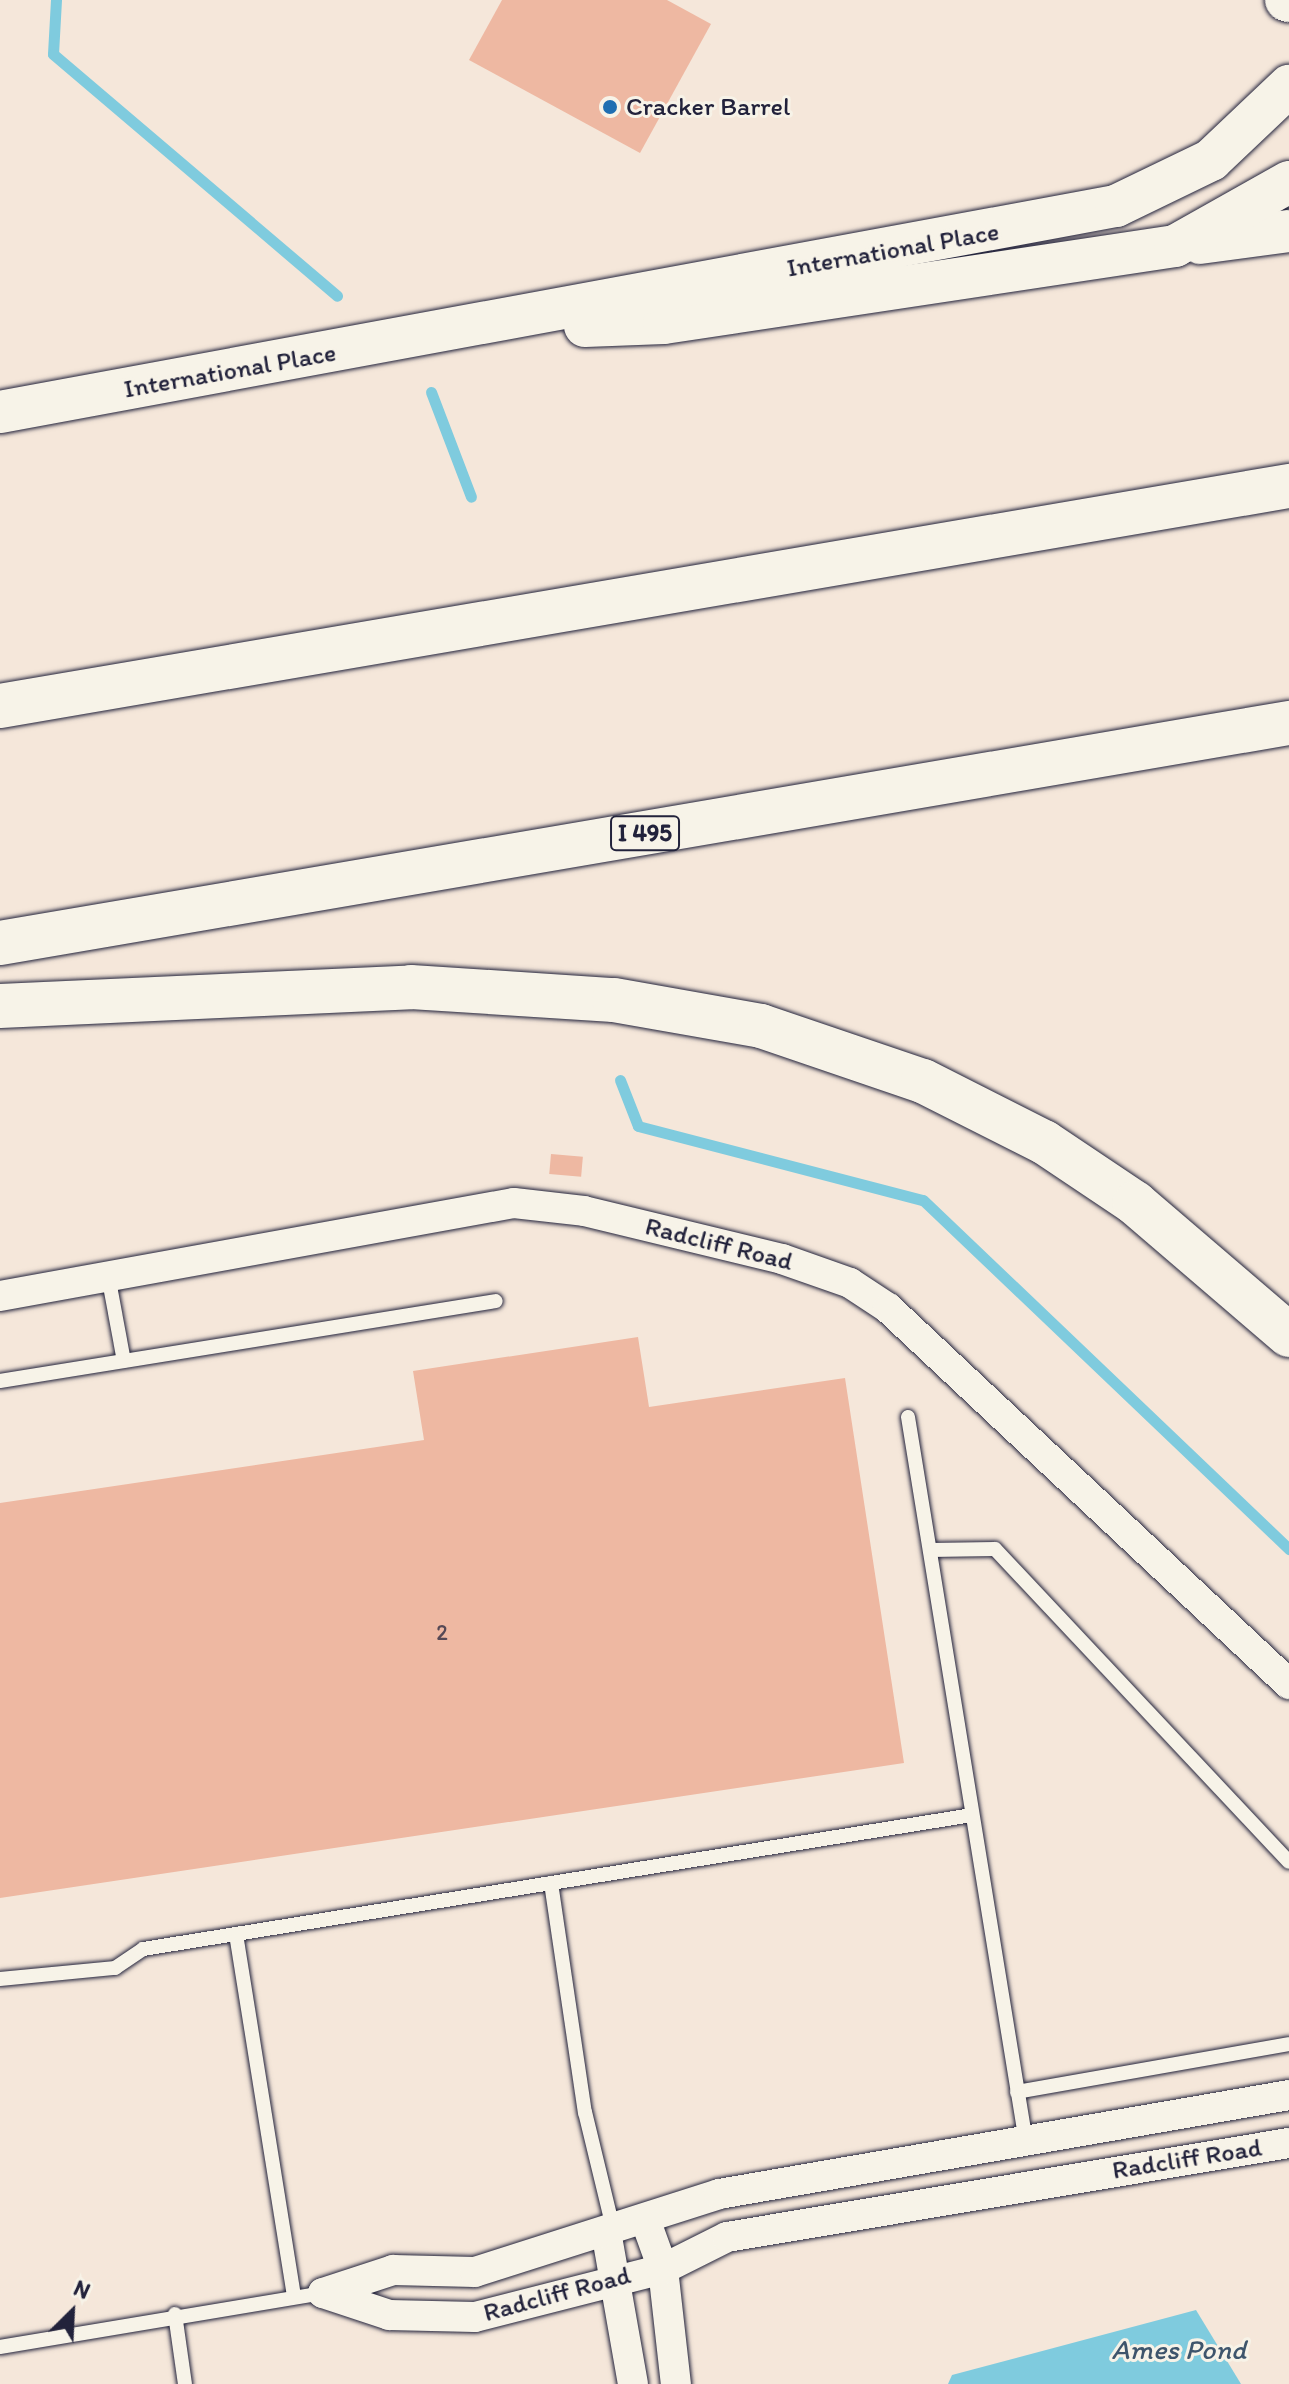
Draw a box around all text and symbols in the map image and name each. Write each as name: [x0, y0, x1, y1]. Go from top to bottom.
place label: Cracker Barrel: [626, 91, 790, 123]
marker: Cracker Barrel: [601, 98, 619, 116]
street label: International Place: [785, 216, 1001, 284]
street label: International Place: [122, 337, 338, 405]
road number: I 495: [609, 813, 681, 853]
street label: Radcliff Road: [642, 1211, 796, 1277]
house number: 2: [436, 1620, 448, 1646]
street label: Radcliff Road: [1110, 2132, 1264, 2186]
street label: Radcliff Road: [480, 2259, 634, 2329]
north arrow: [32, 2272, 112, 2352]
text: N: [70, 2274, 94, 2305]
water label: Ames Pond: [1112, 2332, 1246, 2366]

